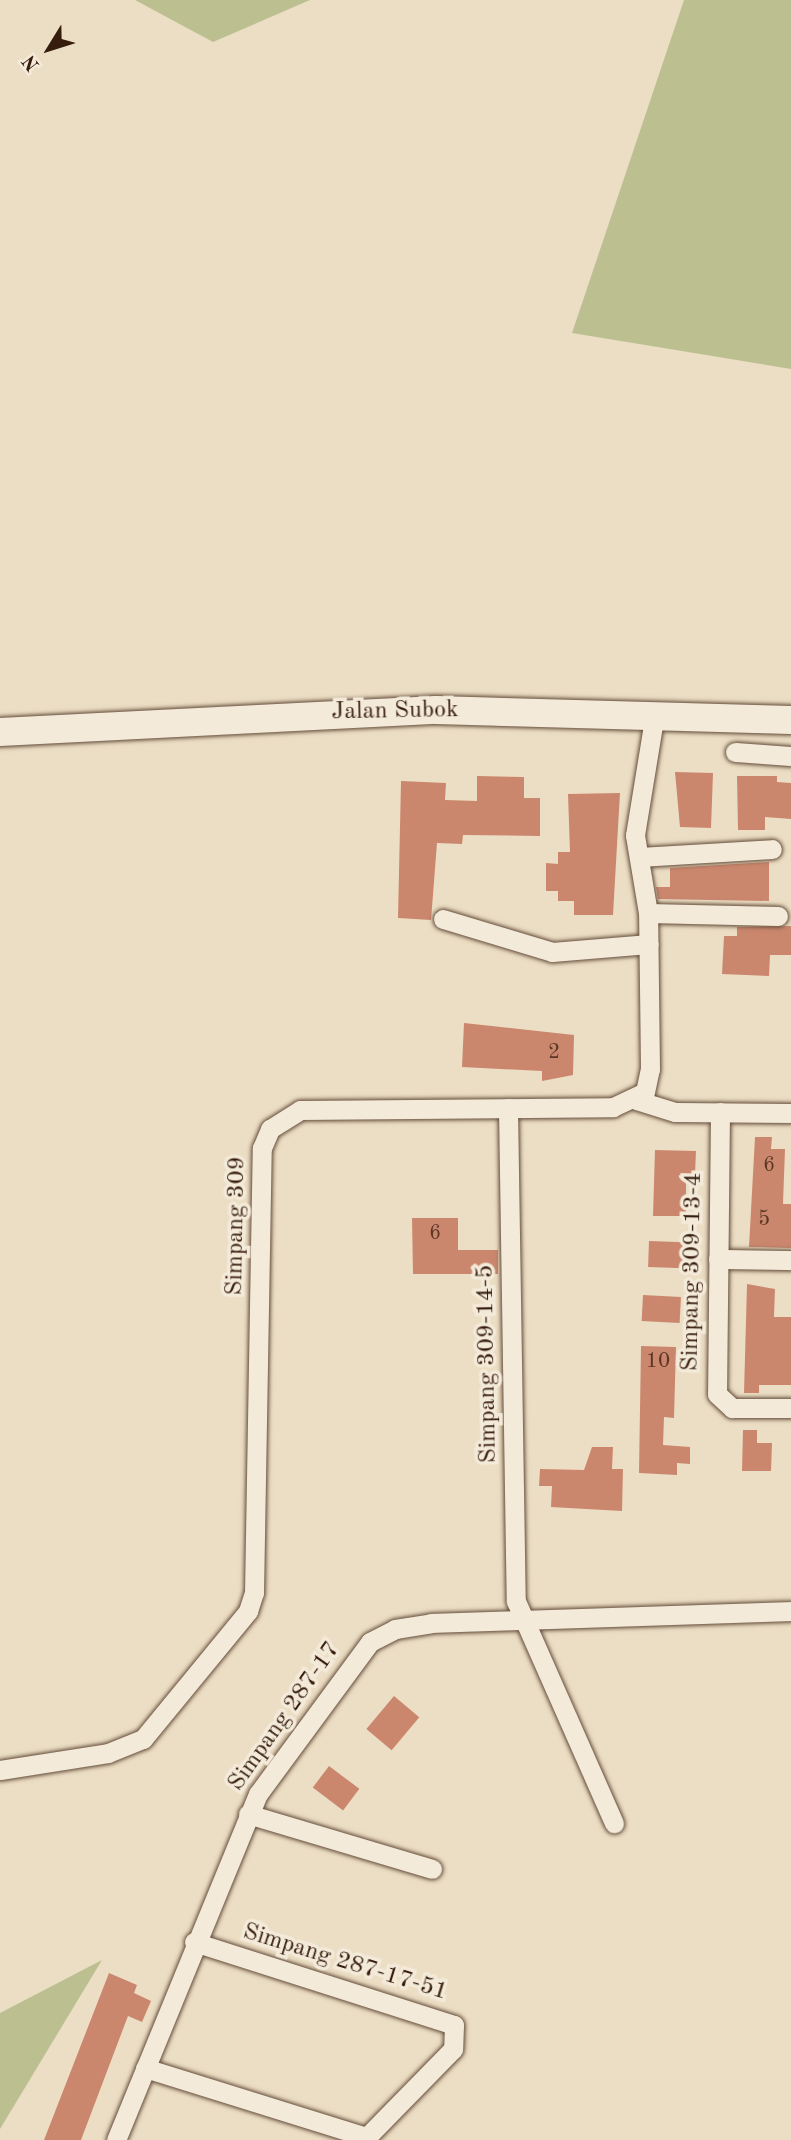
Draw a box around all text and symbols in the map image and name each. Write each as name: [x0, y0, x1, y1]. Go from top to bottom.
north arrow: [14, 14, 84, 84]
text: N: [20, 51, 44, 74]
street label: Jalan Subok: [331, 696, 459, 728]
house number: 2: [548, 1040, 560, 1066]
house number: 6: [763, 1153, 775, 1179]
street label: Simpang 309: [221, 1156, 253, 1296]
street label: Simpang 309-13-4: [677, 1172, 709, 1372]
house number: 5: [758, 1207, 770, 1233]
house number: 6: [429, 1221, 441, 1247]
street label: Simpang 309-14-5: [472, 1264, 504, 1464]
house number: 10: [646, 1349, 670, 1375]
street label: Simpang 287-17: [223, 1637, 347, 1797]
street label: Simpang 287-17-51: [239, 1918, 451, 2008]

